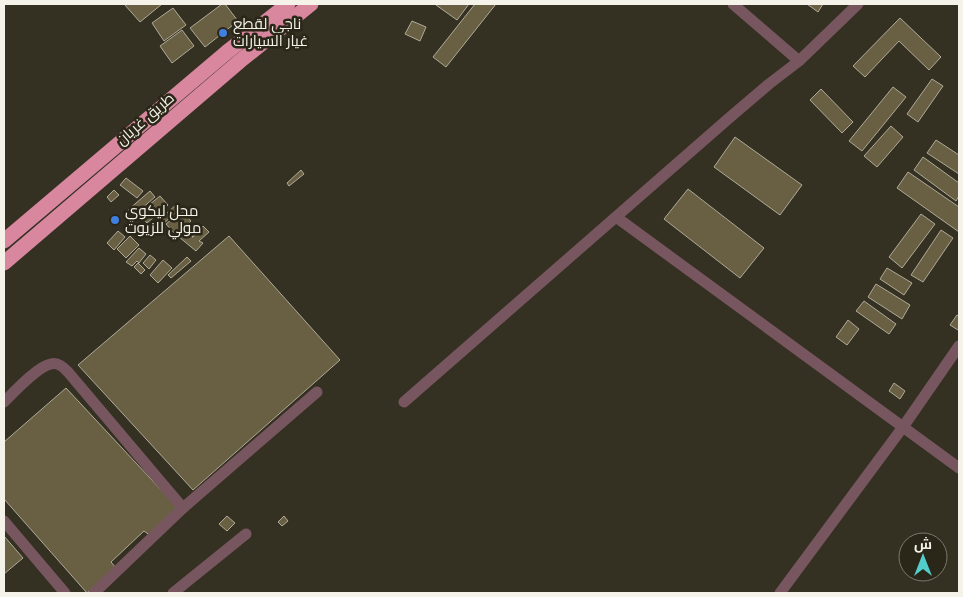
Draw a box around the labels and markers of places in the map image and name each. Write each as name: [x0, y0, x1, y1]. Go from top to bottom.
place label: ناجي لقطع غيار السيارات: [233, 15, 308, 50]
marker: ناجي لقطع غيار السيارات: [217, 27, 229, 39]
place label: محل ليكوي مولي للزيوت: [125, 202, 201, 240]
marker: محل ليكوي مولي للزيوت: [109, 214, 121, 226]

